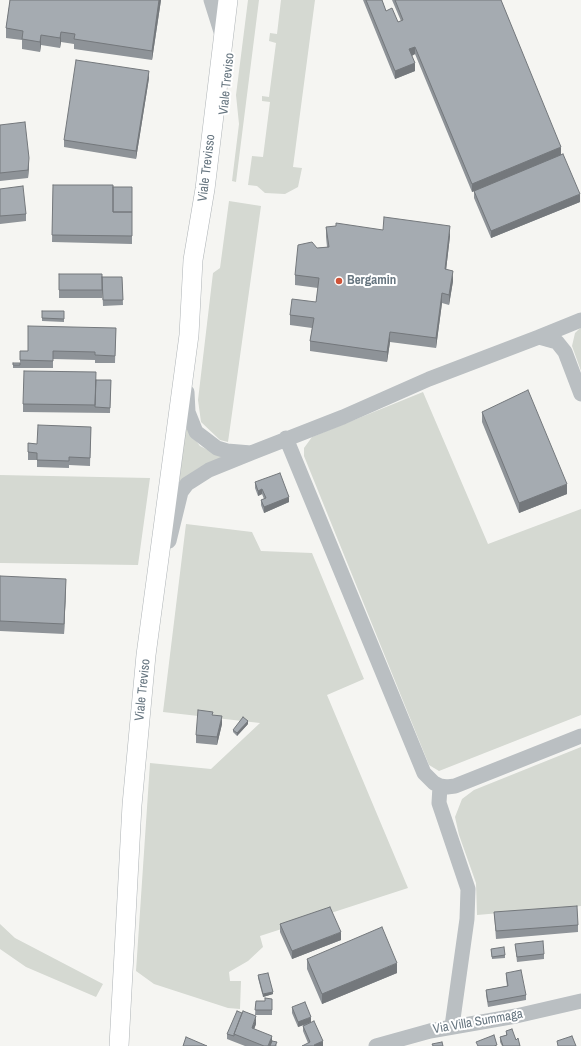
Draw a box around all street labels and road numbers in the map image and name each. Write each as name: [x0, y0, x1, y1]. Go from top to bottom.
street label: Viale Treviso: [216, 52, 238, 116]
street label: Viale Trevisso: [195, 134, 219, 202]
street label: Viale Treviso: [132, 658, 154, 722]
street label: Via Villa Summaga: [432, 1006, 524, 1038]

